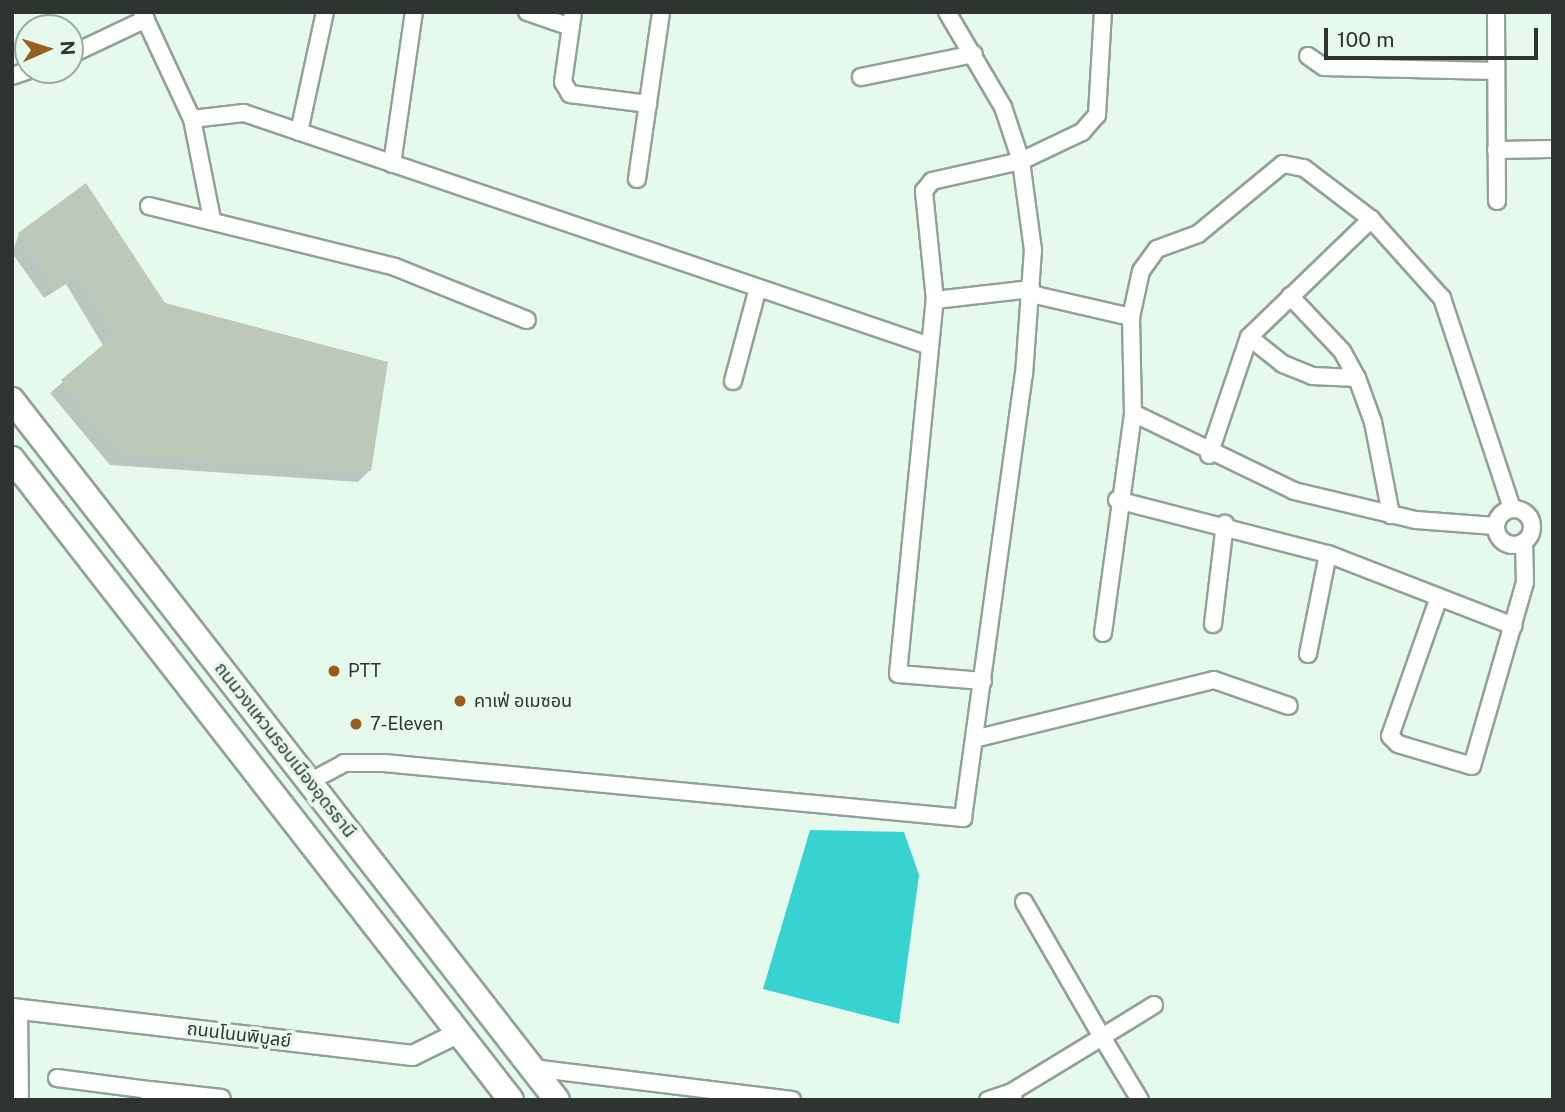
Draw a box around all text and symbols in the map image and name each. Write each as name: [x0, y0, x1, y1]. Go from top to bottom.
north arrow: [14, 14, 84, 84]
scale bar: [1327, 14, 1540, 58]
text: 100 m: [1337, 27, 1394, 52]
text: N: [57, 40, 79, 56]
street label: ถนนวงแหวนรอบเมืองอุดรธานี: [210, 658, 360, 842]
place label: PTT: [348, 660, 381, 682]
marker: PTT: [326, 663, 342, 679]
place label: คาเฟ่ อเมซอน: [474, 690, 572, 712]
marker: คาเฟ่ อเมซอน: [452, 693, 468, 709]
place label: 7-Eleven: [370, 713, 443, 735]
marker: 7-Eleven: [348, 716, 364, 732]
street label: ถนนโนนพิบูลย์: [186, 1018, 292, 1052]

